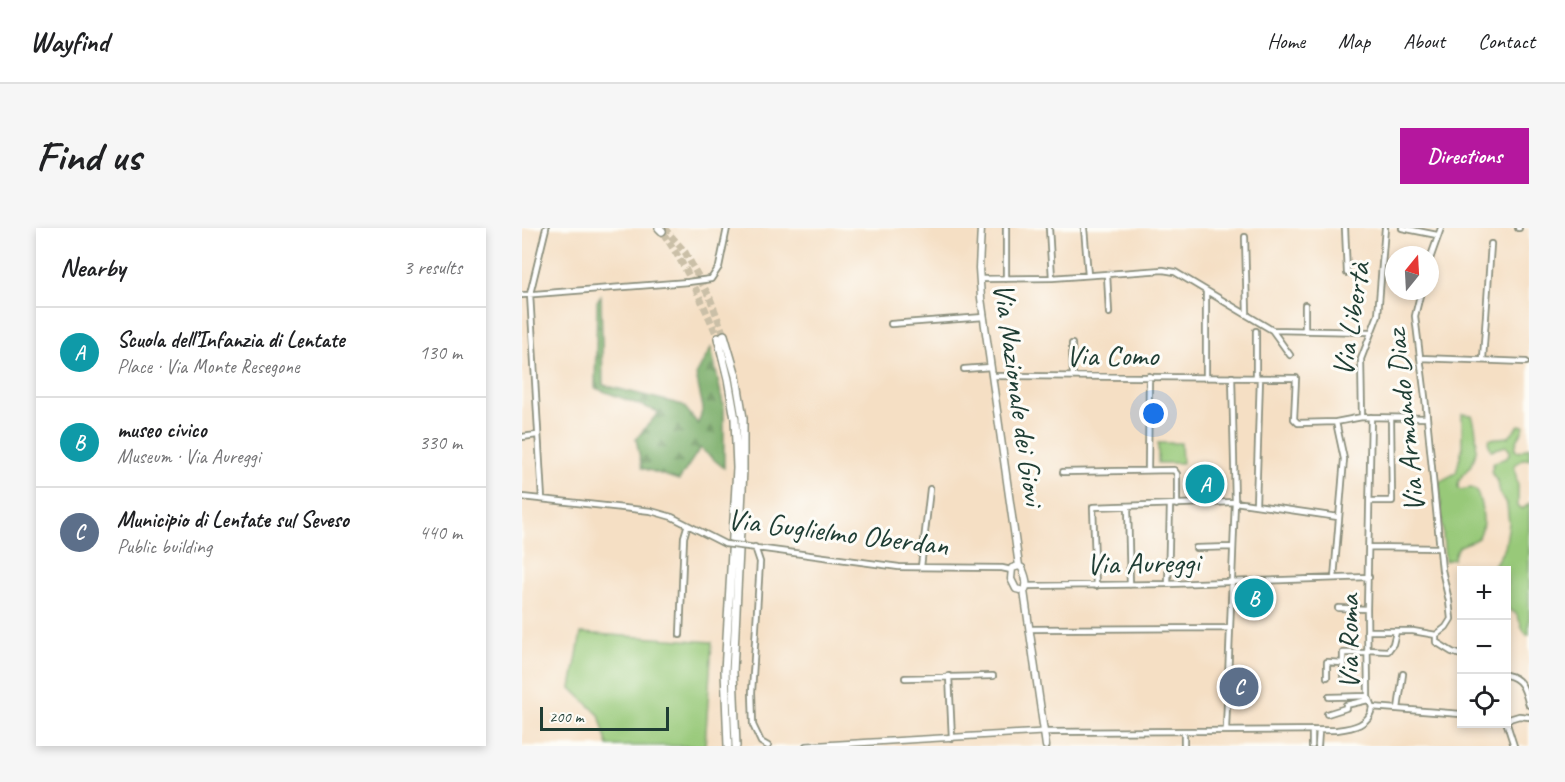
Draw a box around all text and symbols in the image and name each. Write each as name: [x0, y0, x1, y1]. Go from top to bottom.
text: Wayfind: [30, 24, 109, 59]
text: Home: [1267, 28, 1305, 54]
text: Map: [1338, 28, 1370, 54]
text: About: [1403, 28, 1445, 54]
text: Contact: [1478, 28, 1535, 54]
button: Directions: [1400, 128, 1529, 184]
text: Find us: [36, 130, 141, 183]
north arrow: [1385, 246, 1439, 300]
text: Nearby: [60, 251, 125, 284]
text: 3 results: [403, 255, 462, 280]
street label: Via Libertà: [1323, 258, 1379, 379]
street label: Via Nazionale dei Giovi: [985, 281, 1054, 511]
street label: Via Armando Diaz: [1376, 325, 1433, 514]
text: Scuola dell’Infanzia di Lentate: [117, 326, 344, 354]
street label: Via Como: [1066, 336, 1160, 374]
text: A: [74, 340, 85, 365]
text: 130 m: [419, 340, 462, 365]
text: Place · Via Monte Resegone: [117, 354, 300, 379]
your location: [1139, 399, 1168, 428]
text: museo civico: [117, 416, 206, 444]
text: B: [74, 430, 85, 455]
text: 330 m: [419, 430, 462, 455]
text: Museum · Via Aureggi: [117, 444, 260, 469]
pin: A: [1186, 462, 1224, 506]
street label: Via Guglielmo Oberdan: [725, 500, 951, 564]
text: Municipio di Lentate sul Seveso: [117, 506, 349, 534]
text: C: [75, 520, 84, 545]
text: 440 m: [419, 520, 462, 545]
text: Public building: [117, 534, 212, 559]
street label: Via Aureggi: [1086, 543, 1203, 583]
map controls: [1457, 566, 1511, 728]
button: +: [1457, 566, 1511, 620]
pin: B: [1234, 576, 1274, 620]
street label: Via Roma: [1329, 593, 1367, 690]
button: −: [1457, 620, 1511, 674]
pin: C: [1220, 664, 1258, 710]
button: locate: [1457, 674, 1511, 728]
scale bar: [540, 704, 669, 732]
text: 200 m: [549, 707, 583, 727]

